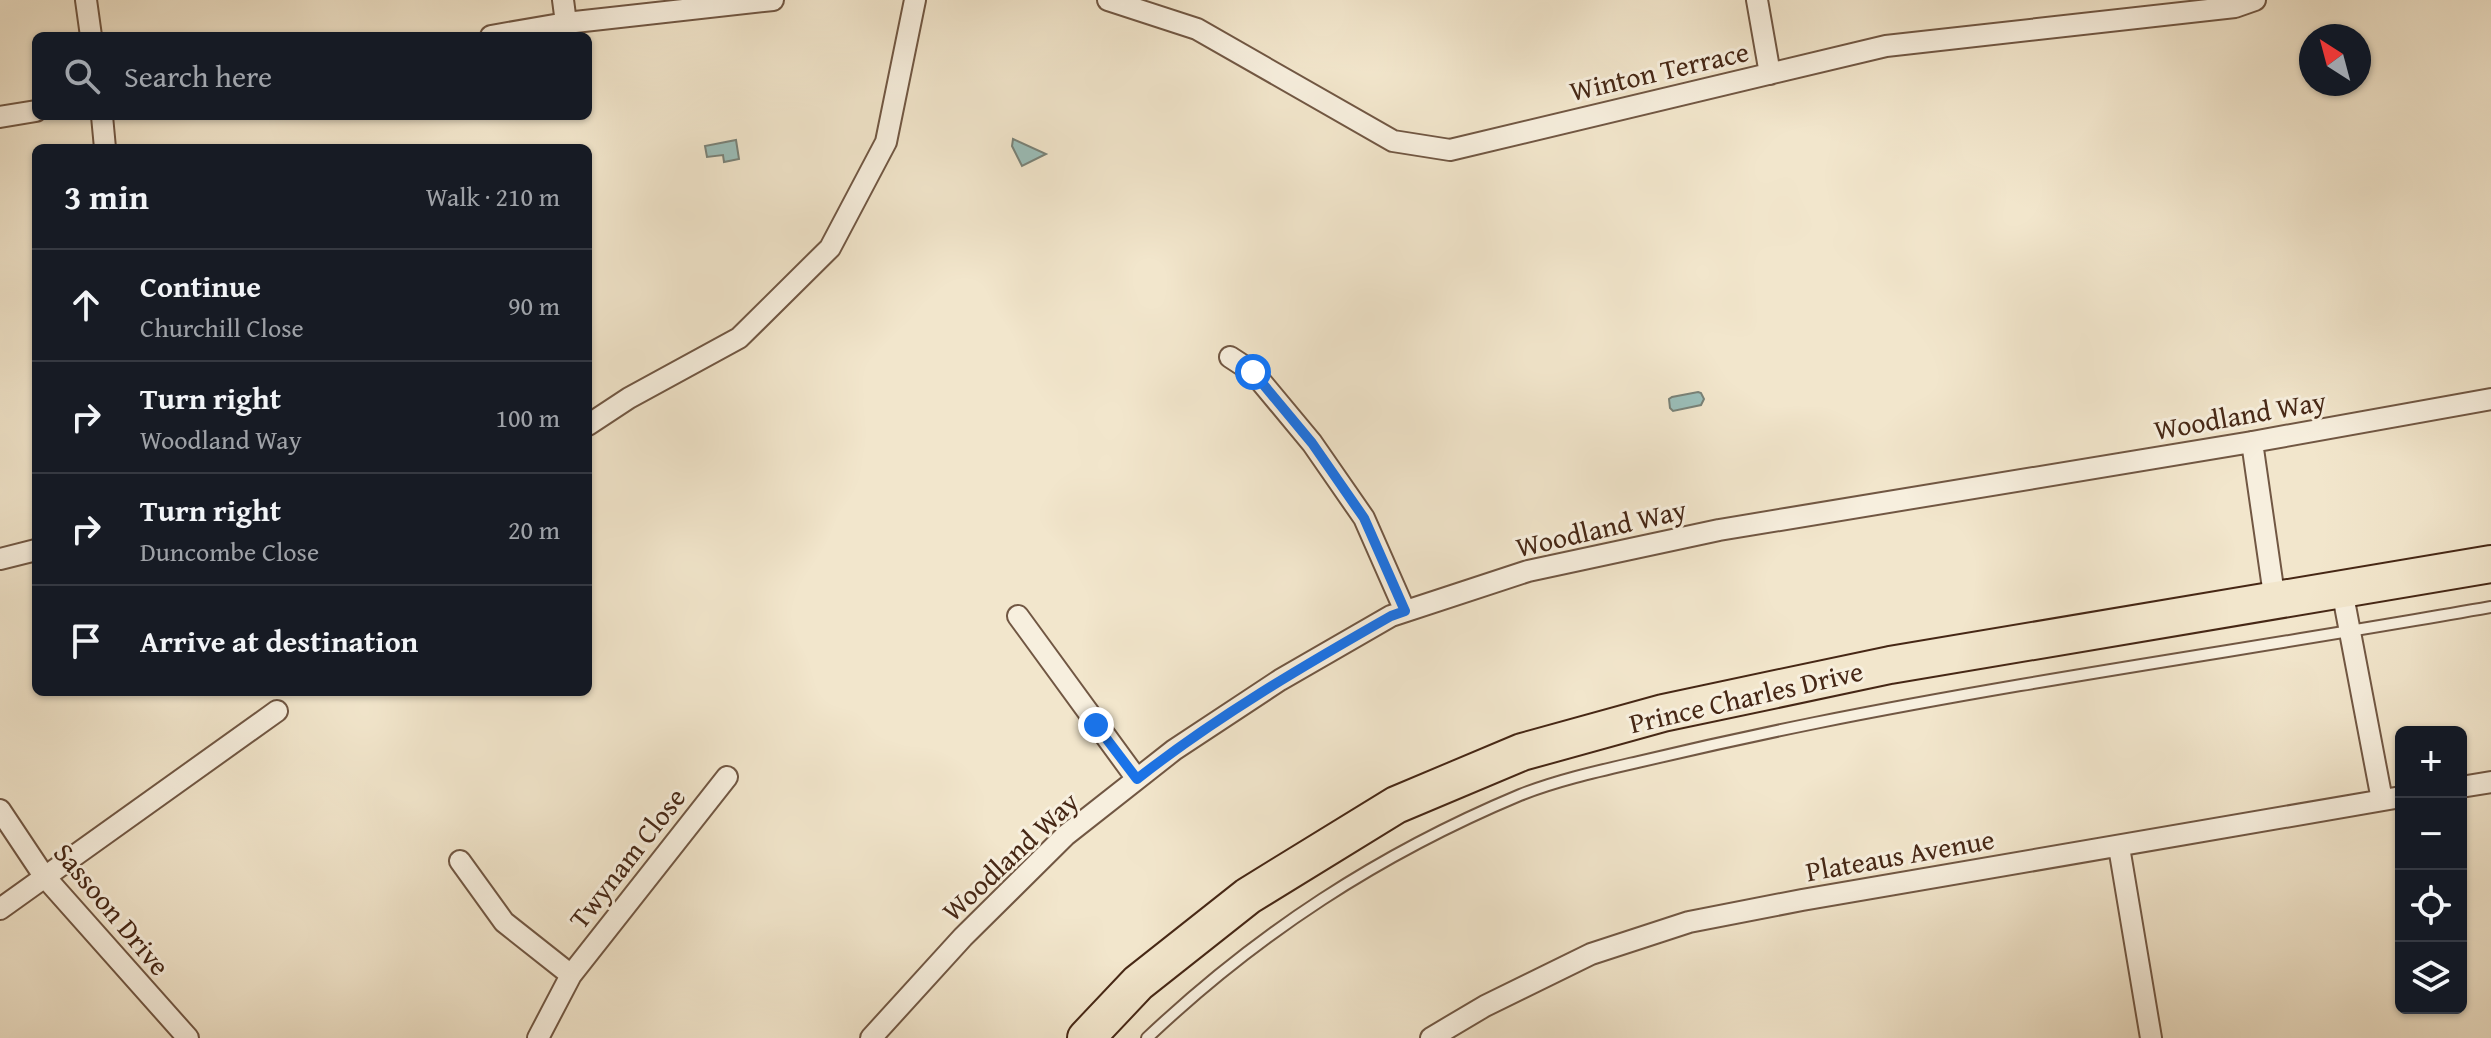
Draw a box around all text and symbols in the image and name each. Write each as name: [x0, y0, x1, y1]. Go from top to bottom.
north arrow: [2299, 24, 2371, 96]
street label: Winton Terrace: [1565, 30, 1753, 111]
search box: [32, 32, 592, 120]
icon: search: [60, 54, 104, 98]
text: Search here: [124, 54, 272, 98]
text: 3 min: [64, 172, 149, 221]
text: Walk · 210 m: [426, 177, 560, 216]
text: Continue: [140, 264, 261, 308]
icon: ahead: [64, 283, 108, 327]
text: 90 m: [508, 286, 560, 325]
text: Churchill Close: [140, 308, 304, 347]
route start: [1235, 354, 1271, 390]
text: Turn right: [140, 376, 281, 420]
street label: Woodland Way: [2151, 379, 2329, 450]
icon: right: [64, 395, 108, 439]
text: 100 m: [495, 398, 560, 437]
text: Woodland Way: [140, 420, 302, 459]
text: Turn right: [140, 488, 281, 532]
street label: Woodland Way: [1511, 488, 1690, 567]
icon: right: [64, 507, 108, 551]
text: 20 m: [508, 510, 560, 549]
text: Duncombe Close: [140, 532, 319, 571]
icon: arrive: [64, 619, 108, 663]
text: Arrive at destination: [140, 619, 418, 663]
street label: Prince Charles Drive: [1625, 650, 1867, 743]
route end: [1078, 707, 1114, 743]
map controls: [2395, 726, 2467, 1014]
button: +: [2395, 726, 2467, 798]
street label: Twynam Close: [558, 778, 695, 937]
street label: Woodland Way: [932, 781, 1087, 930]
button: −: [2395, 798, 2467, 870]
street label: Plateaus Avenue: [1802, 818, 1997, 891]
street label: Sassoon Drive: [44, 833, 180, 984]
button: locate: [2395, 870, 2467, 942]
button: layers: [2395, 942, 2467, 1014]

